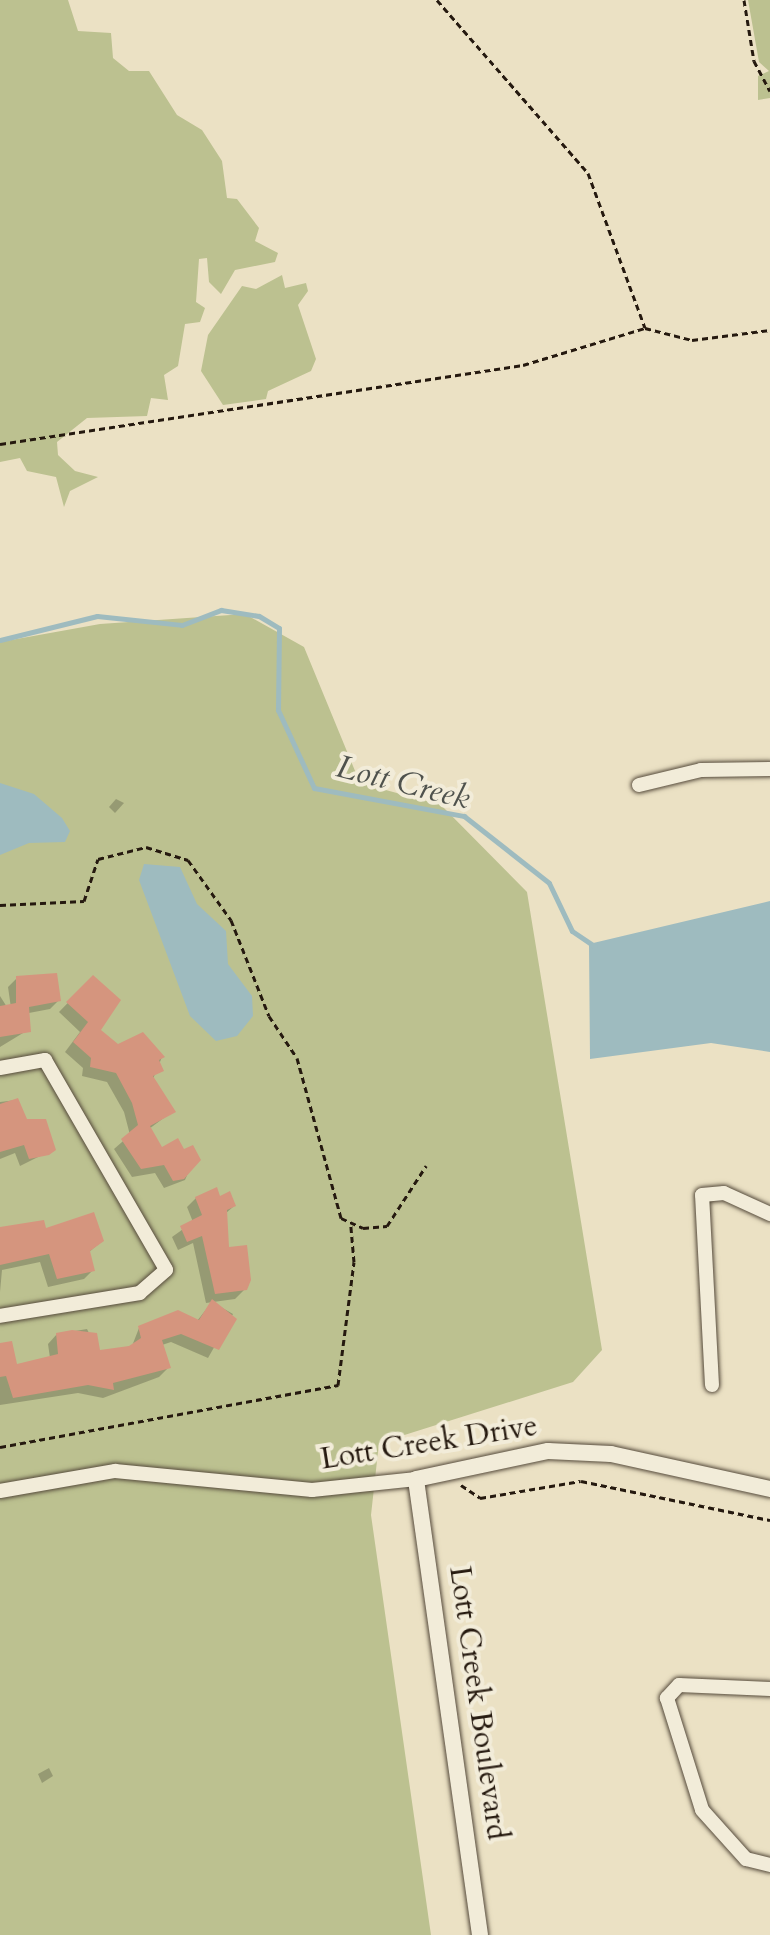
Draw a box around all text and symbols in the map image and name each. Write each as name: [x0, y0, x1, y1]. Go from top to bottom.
water label: Lott Creek: [332, 748, 474, 818]
street label: Lott Creek Drive: [318, 1408, 540, 1478]
street label: Lott Creek Boulevard: [441, 1564, 515, 1842]

